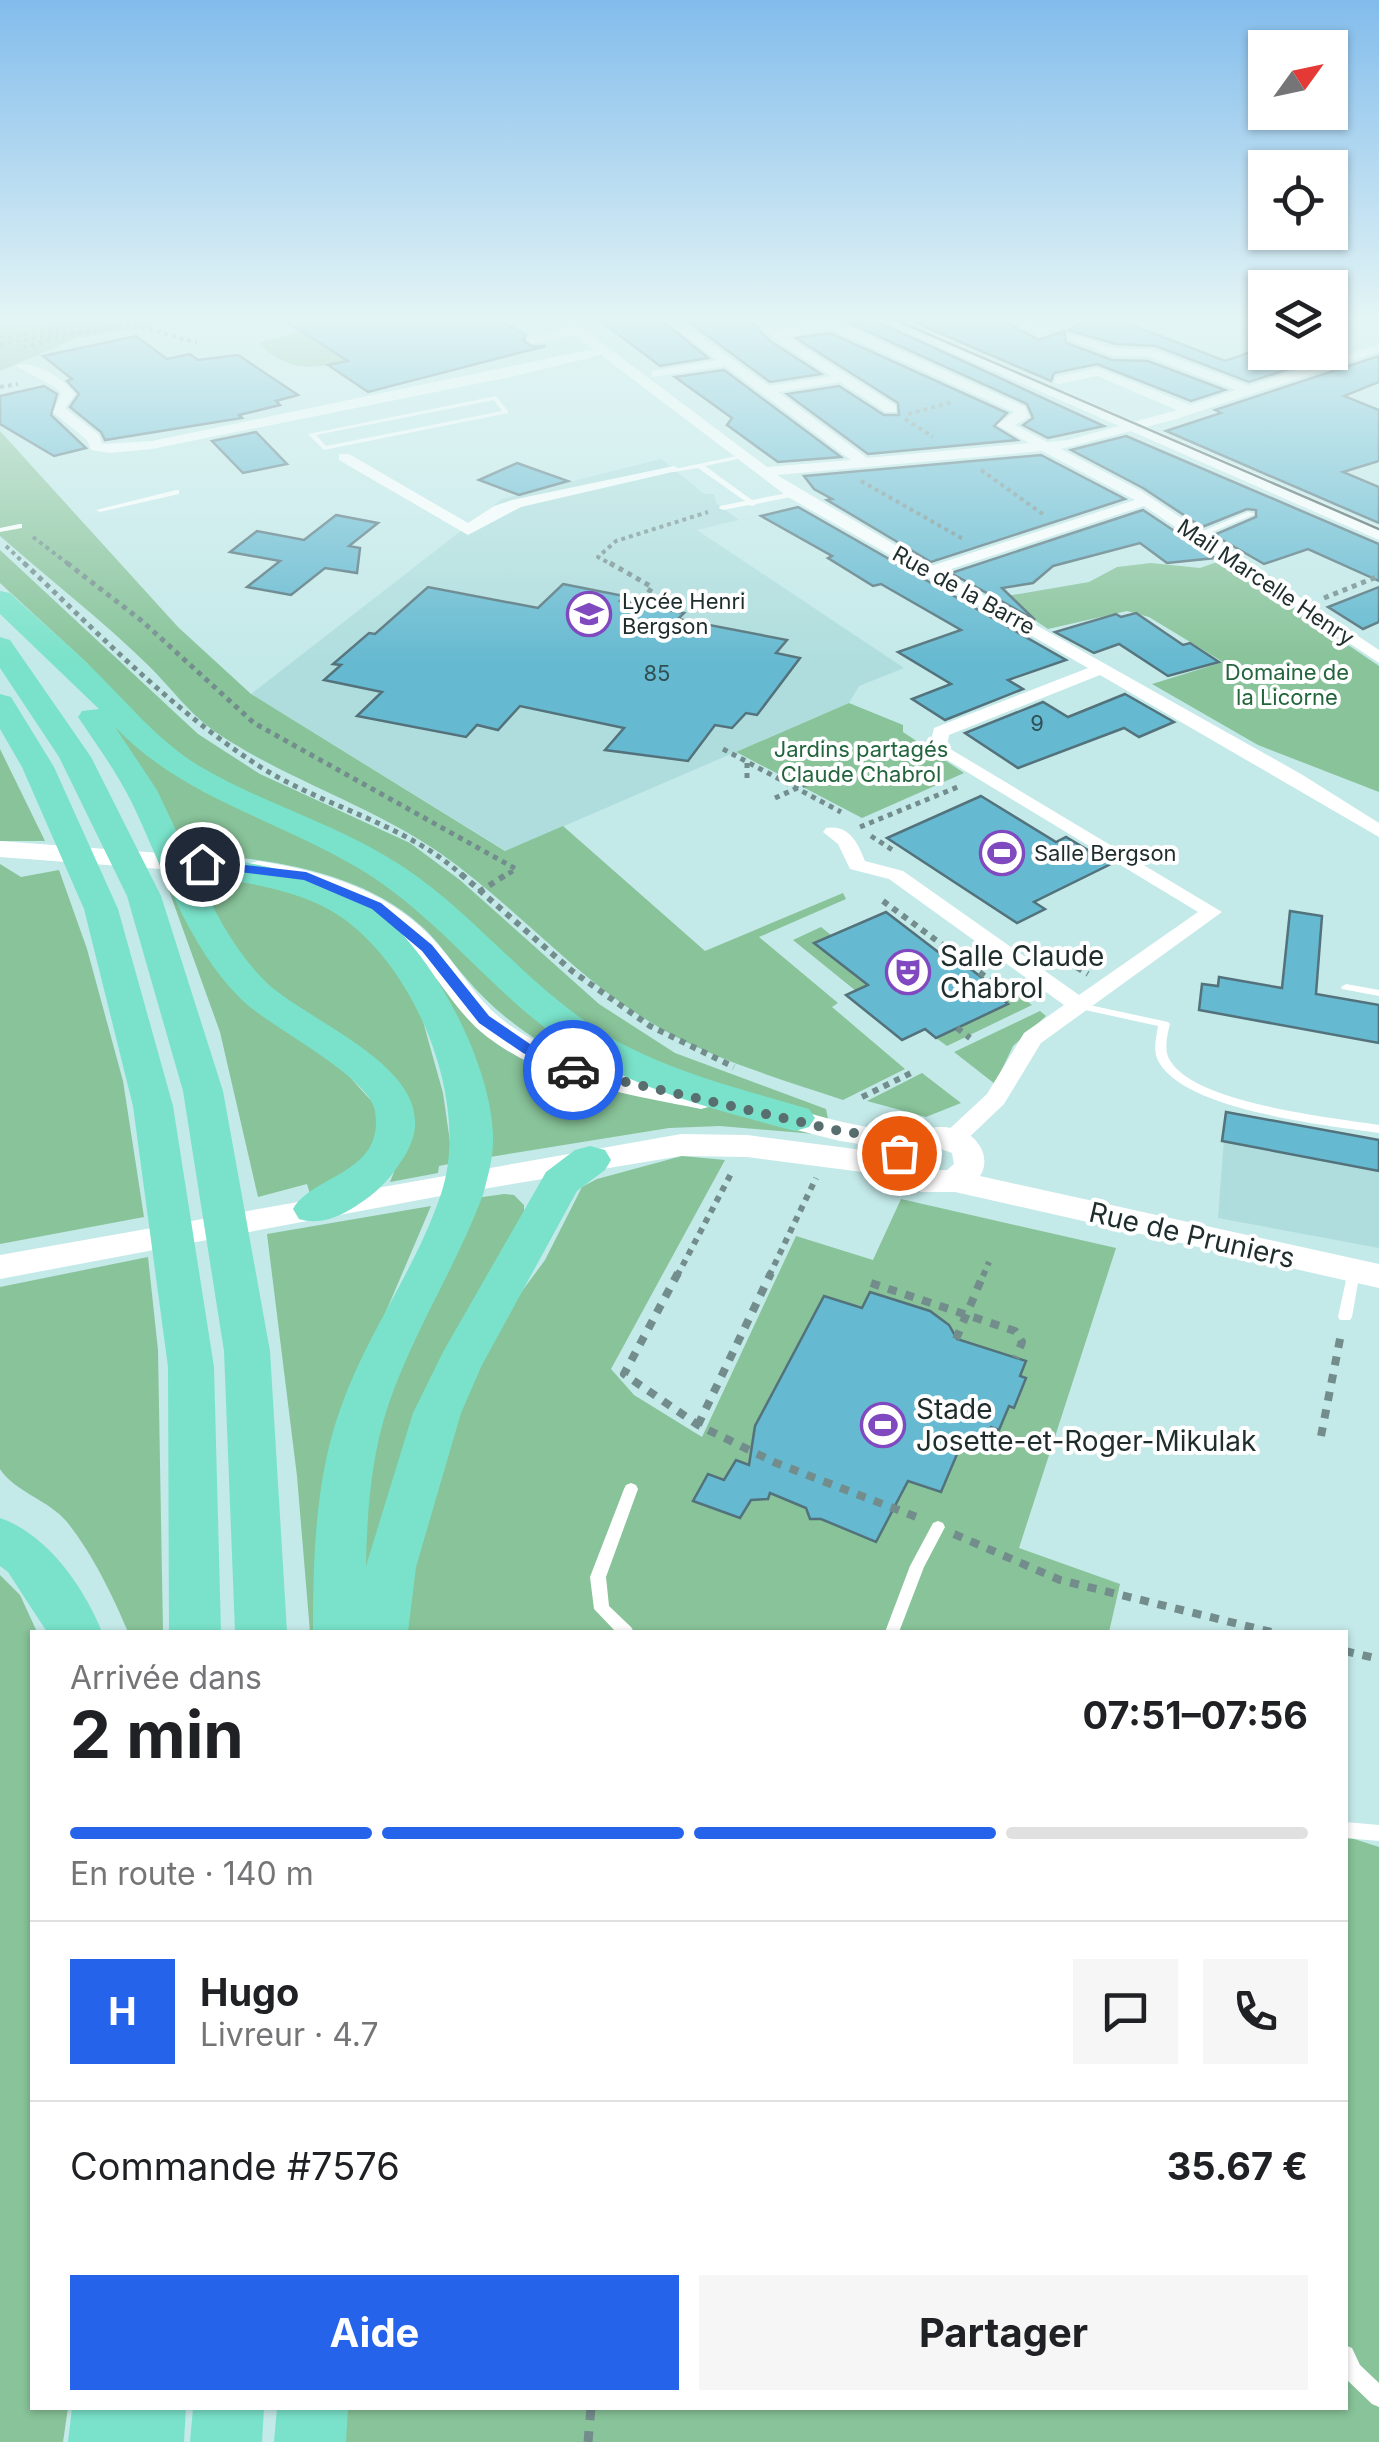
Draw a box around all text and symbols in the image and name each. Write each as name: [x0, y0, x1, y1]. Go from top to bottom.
north arrow: [1248, 30, 1348, 130]
map controls: [1248, 30, 1348, 370]
button: locate: [1248, 150, 1348, 250]
button: layers: [1248, 270, 1348, 370]
street label: Mail Marcelle Henry: [1173, 513, 1359, 651]
street label: Rue de la Barre: [888, 540, 1040, 640]
place label: Lycée Henri Bergson: [622, 588, 745, 639]
school or university icon: Lycée Henri Bergson: [566, 591, 612, 637]
park label: Domaine de la Licorne: [1225, 659, 1349, 710]
house number: 85: [644, 660, 670, 686]
house number: 9: [1030, 710, 1044, 736]
park label: Jardins partagés Claude Chabrol: [774, 736, 948, 787]
pin: [160, 822, 245, 907]
sports icon: Salle Bergson: [979, 830, 1025, 876]
icon: home: [175, 837, 230, 892]
place label: Salle Bergson: [1034, 840, 1177, 866]
place label: Salle Claude Chabrol: [940, 939, 1104, 1005]
theatre icon: Salle Claude Chabrol: [885, 949, 931, 995]
courier: [523, 1020, 623, 1120]
icon: car: [546, 1043, 601, 1098]
pin: [857, 1111, 942, 1196]
icon: bag: [872, 1126, 927, 1181]
street label: Rue de Pruniers: [1086, 1195, 1298, 1275]
place label: Stade Josette-et-Roger-Mikulak: [916, 1392, 1256, 1458]
sports icon: Stade Josette-et-Roger-Mikulak: [860, 1402, 906, 1448]
text: Arrivée dans: [70, 1658, 262, 1697]
text: 07:51–07:56: [1083, 1692, 1308, 1738]
text: 2 min: [70, 1695, 244, 1774]
text: En route · 140 m: [70, 1854, 314, 1893]
button: chat: [1073, 1959, 1178, 2064]
button: phone: [1203, 1959, 1308, 2064]
text: Hugo: [200, 1969, 299, 2015]
text: H: [108, 1988, 137, 2034]
text: Livreur · 4.7: [200, 2015, 379, 2054]
text: Commande #7576: [70, 2143, 400, 2189]
text: 35.67 €: [1167, 2143, 1308, 2189]
button: Aide: [70, 2275, 679, 2390]
button: Partager: [699, 2275, 1308, 2390]

